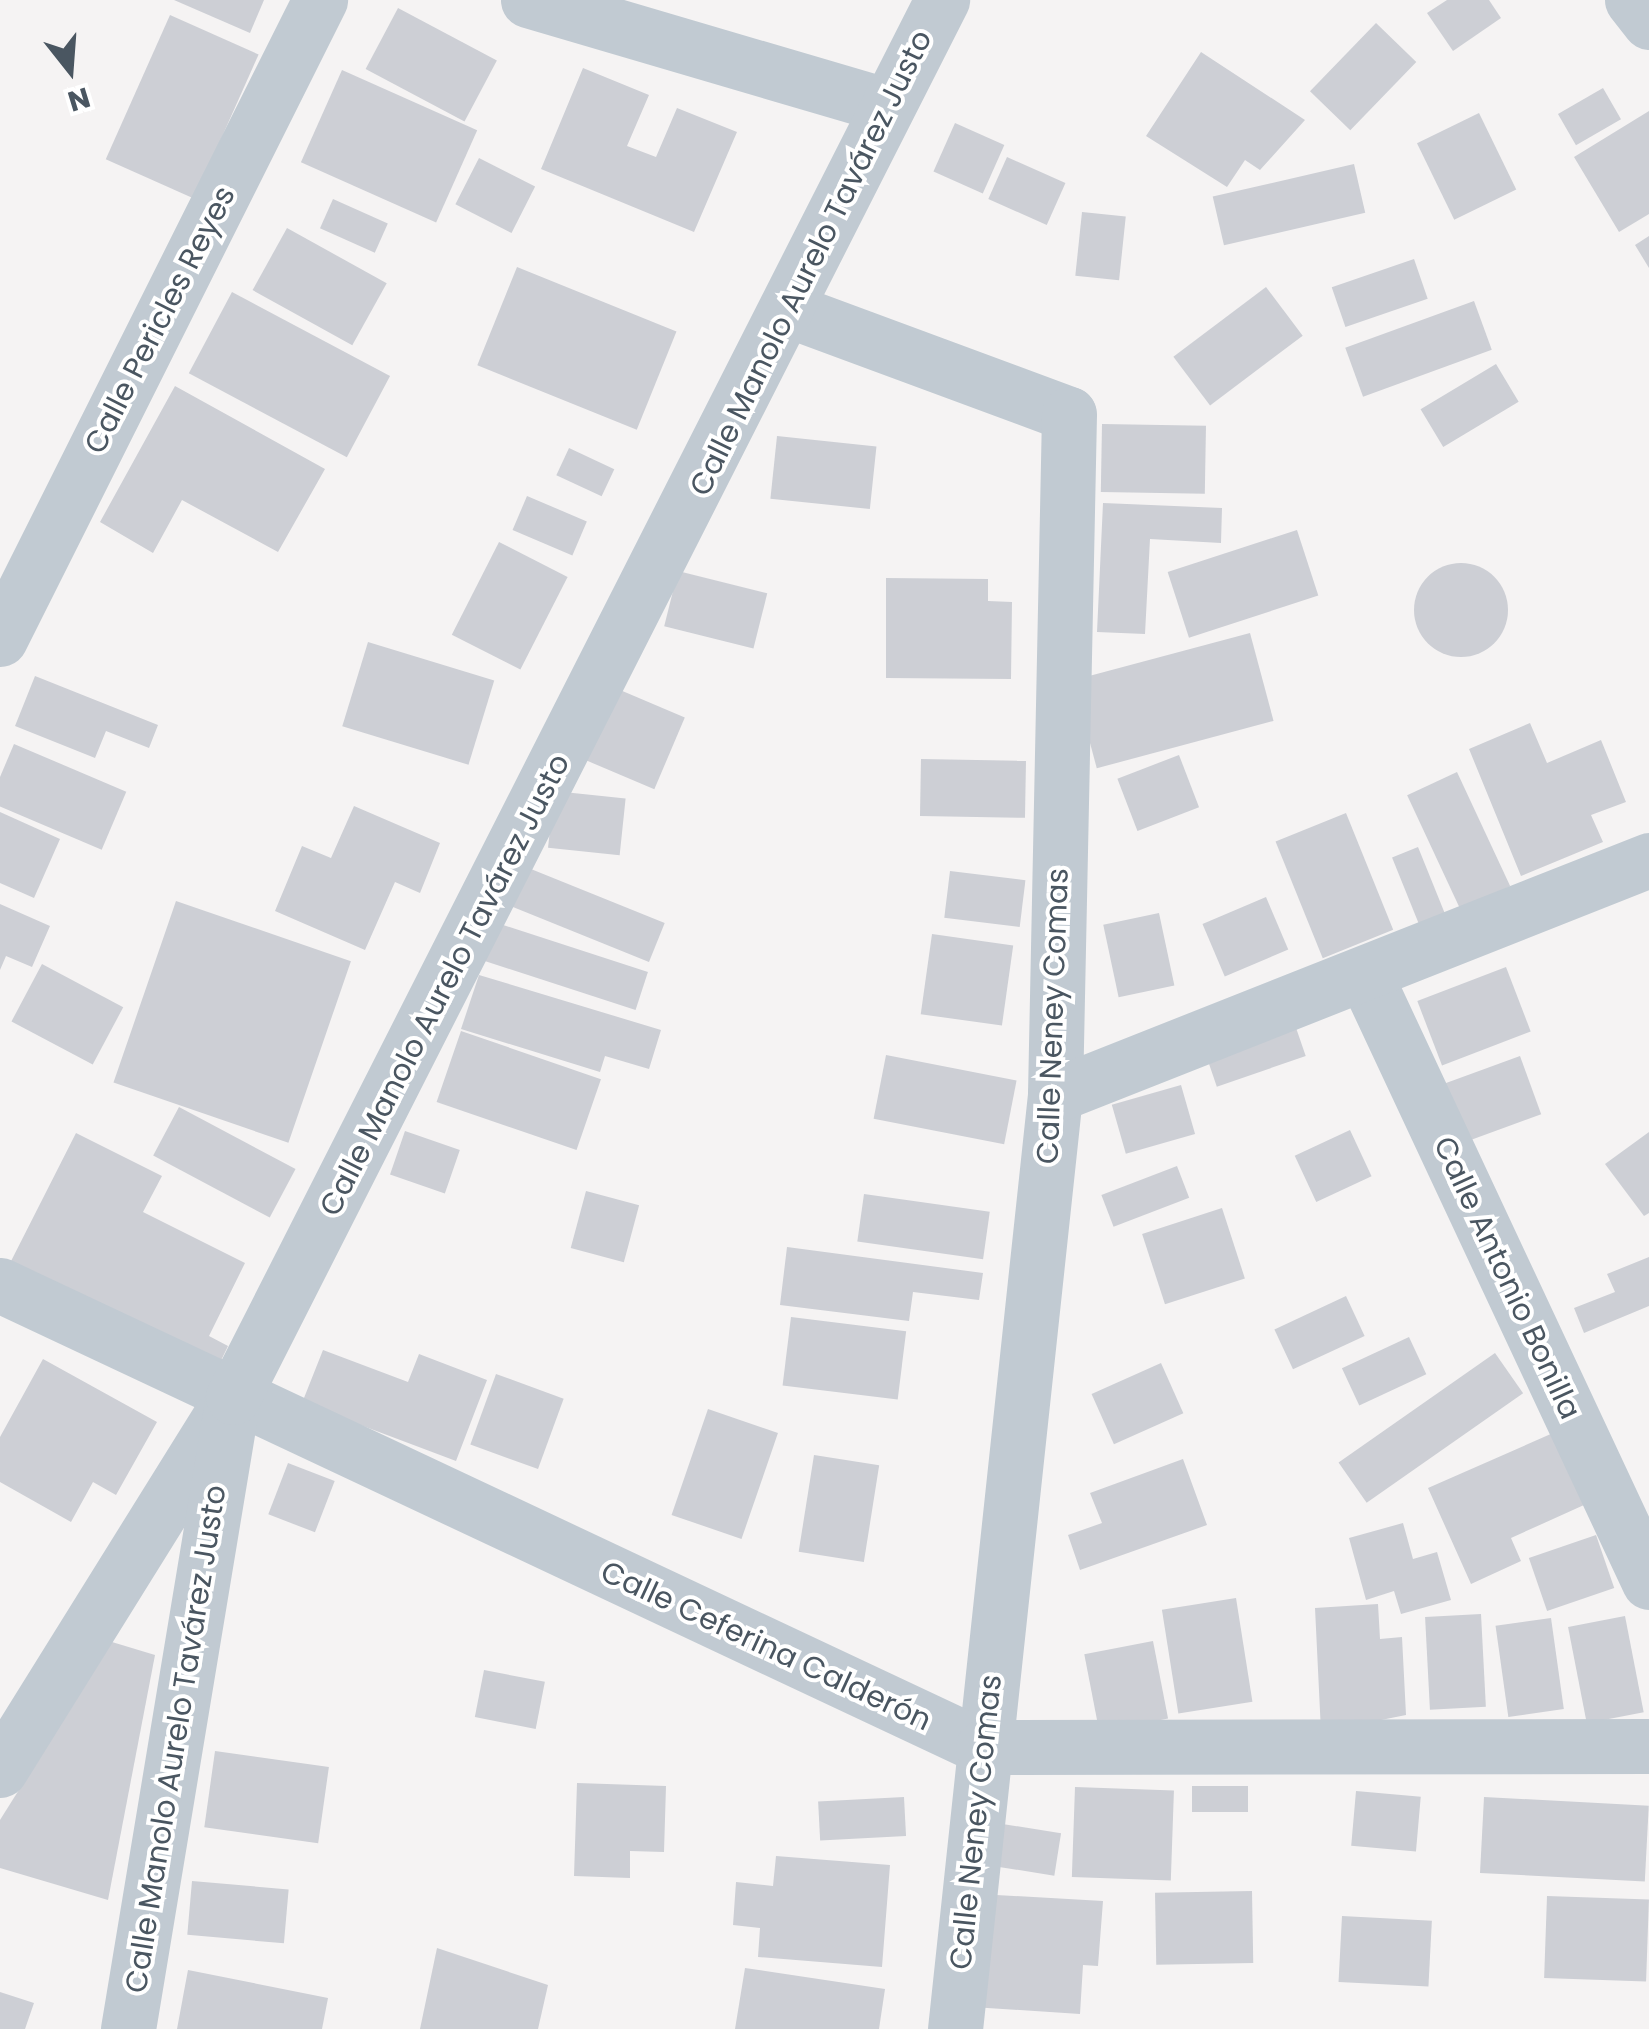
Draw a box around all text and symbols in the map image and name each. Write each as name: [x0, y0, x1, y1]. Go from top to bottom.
north arrow: [20, 20, 120, 120]
street label: Calle Manolo Aurelo Tavárez Justo: [682, 24, 940, 502]
text: N: [63, 77, 95, 121]
street label: Calle Pericles Reyes: [77, 180, 243, 460]
street label: Calle Manolo Aurelo Tavárez Justo: [312, 748, 578, 1222]
street label: Calle Neney Comas: [1030, 867, 1076, 1165]
street label: Calle Antonio Bonilla: [1426, 1131, 1588, 1425]
street label: Calle Manolo Aurelo Tavárez Justo: [118, 1483, 234, 1995]
street label: Calle Ceferina Calderón: [595, 1554, 937, 1738]
street label: Calle Neney Comas: [943, 1673, 1009, 1971]

